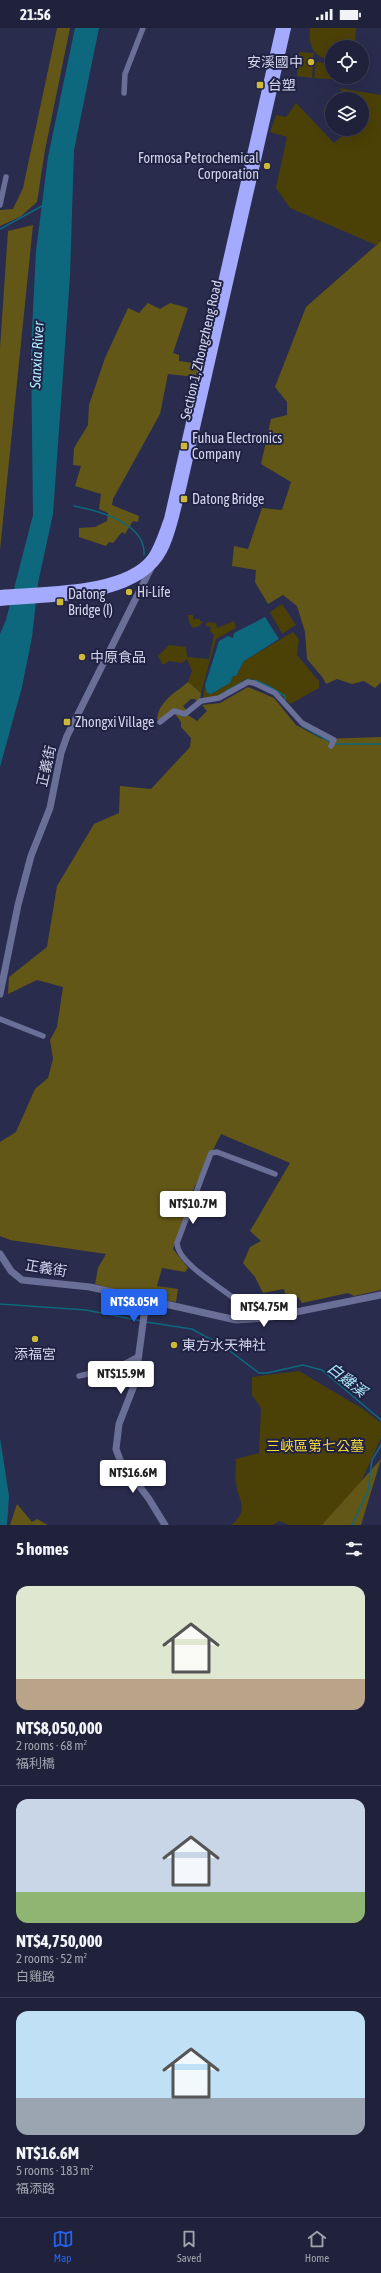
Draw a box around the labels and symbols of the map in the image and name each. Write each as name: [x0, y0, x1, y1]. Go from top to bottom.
place label: 安溪國中: [247, 54, 303, 70]
marker: 安溪國中: [306, 57, 316, 67]
place label: 台塑: [268, 77, 296, 93]
marker: 台塑: [255, 80, 265, 90]
place label: Formosa Petrochemical Corporation: [138, 150, 259, 182]
marker: Formosa Petrochemical Corporation: [262, 161, 272, 171]
street label: Section 1, Zhongzheng Road: [177, 279, 225, 421]
water label: Sanxia River: [26, 320, 47, 390]
place label: Fuhua Electronics Company: [192, 430, 282, 462]
marker: Fuhua Electronics Company: [179, 441, 189, 451]
place label: Datong Bridge: [192, 491, 264, 507]
marker: Datong Bridge: [179, 494, 189, 504]
place label: Hi-Life: [137, 584, 171, 600]
place label: Datong Bridge (I): [68, 586, 113, 618]
marker: Hi-Life: [124, 587, 134, 597]
marker: Datong Bridge (I): [55, 597, 65, 607]
place label: 中原食品: [90, 649, 146, 665]
marker: 中原食品: [77, 652, 87, 662]
place label: Zhongxi Village: [75, 714, 154, 730]
marker: Zhongxi Village: [62, 717, 72, 727]
street label: 正義街: [33, 744, 59, 788]
pin: NT$10.7M: [152, 1191, 234, 1225]
street label: 正義街: [24, 1257, 68, 1279]
pin: NT$8.05M: [93, 1289, 175, 1323]
pin: NT$4.75M: [223, 1294, 305, 1328]
marker: 添福宮: [30, 1334, 40, 1344]
place label: 東方水天神社: [182, 1337, 266, 1353]
marker: 東方水天神社: [169, 1340, 179, 1350]
place label: 添福宮: [14, 1346, 56, 1362]
water label: 白雞溪: [324, 1359, 372, 1401]
pin: NT$15.9M: [80, 1361, 162, 1395]
park label: 三峽區第七公墓: [266, 1438, 364, 1454]
pin: NT$16.6M: [92, 1460, 174, 1494]

